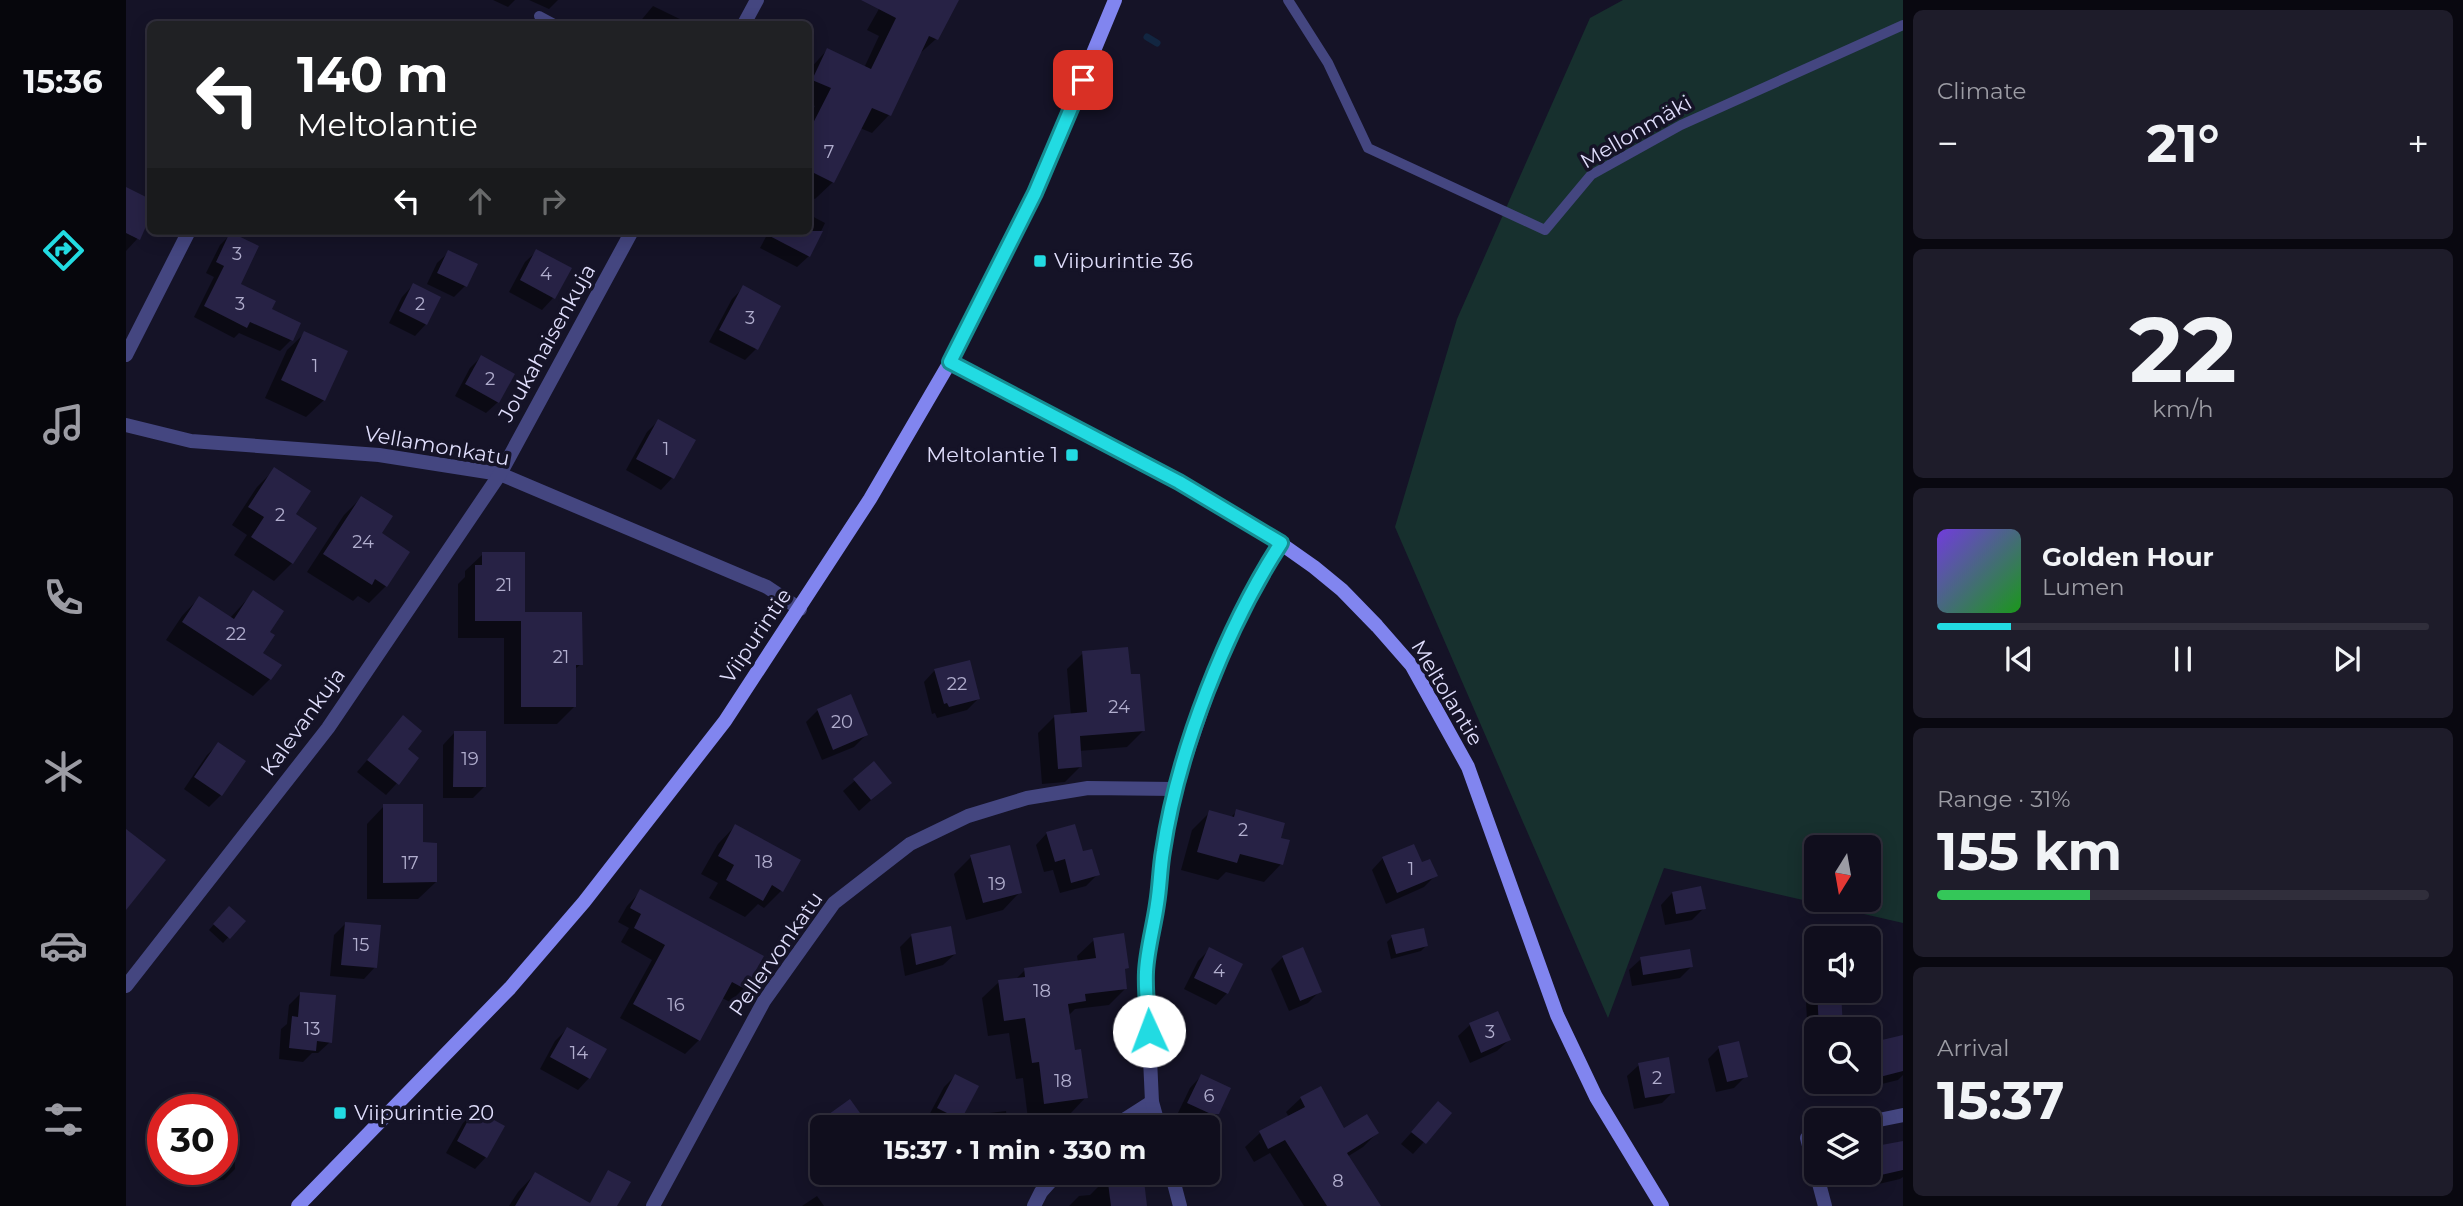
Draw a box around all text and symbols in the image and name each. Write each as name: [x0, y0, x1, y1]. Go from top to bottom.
text: 140 m: [297, 45, 449, 104]
icon: left: [182, 49, 273, 140]
pin: [1053, 50, 1113, 110]
icon: arrive: [1064, 61, 1102, 99]
text: 15:36: [23, 62, 103, 101]
text: Climate: [1937, 77, 2026, 105]
street label: Mellonmäki: [1576, 90, 1696, 173]
text: Meltolantie: [297, 105, 478, 144]
text: 21°: [2147, 112, 2219, 175]
text: −: [1937, 120, 1959, 167]
text: +: [2407, 120, 2429, 167]
house number: 7: [824, 141, 834, 163]
icon: left: [388, 182, 426, 220]
icon: ahead: [461, 182, 499, 220]
icon: right: [534, 182, 572, 220]
icon: directions: [39, 226, 88, 275]
house number: 3: [232, 243, 242, 265]
place label: Viipurintie 36: [1054, 248, 1193, 273]
marker: Viipurintie 36: [1032, 253, 1048, 269]
street label: Joukahaisenkuja: [492, 260, 600, 427]
house number: 4: [540, 263, 552, 285]
house number: 3: [235, 293, 245, 315]
house number: 2: [415, 293, 425, 315]
text: 22: [2129, 294, 2237, 405]
house number: 3: [745, 307, 755, 329]
house number: 1: [312, 355, 318, 377]
house number: 2: [485, 368, 495, 390]
text: km/h: [2152, 395, 2214, 423]
icon: music: [39, 400, 88, 449]
street label: Vellamonkatu: [363, 420, 512, 471]
house number: 1: [663, 438, 669, 460]
place label: Meltolantie 1: [926, 442, 1058, 467]
marker: Meltolantie 1: [1064, 447, 1080, 463]
house number: 2: [275, 504, 285, 526]
house number: 24: [352, 531, 374, 553]
text: Golden Hour: [2042, 541, 2214, 573]
icon: phone: [39, 573, 88, 622]
text: Lumen: [2042, 573, 2125, 601]
house number: 21: [496, 574, 512, 596]
street label: Viipurintie: [715, 584, 796, 688]
house number: 22: [226, 623, 246, 645]
street label: Meltolantie: [1406, 635, 1489, 750]
icon: previous: [2000, 640, 2038, 678]
icon: pause: [2164, 640, 2202, 678]
icon: next: [2328, 640, 2366, 678]
house number: 21: [553, 646, 569, 668]
street label: Kalevankuja: [255, 663, 350, 781]
house number: 22: [947, 673, 967, 695]
house number: 24: [1108, 696, 1130, 718]
house number: 20: [831, 711, 853, 733]
icon: climate: [39, 747, 88, 796]
house number: 19: [461, 748, 479, 770]
text: Range · 31%: [1937, 785, 2070, 813]
house number: 2: [1238, 819, 1248, 841]
text: 155 km: [1937, 820, 2122, 883]
north arrow: [1804, 835, 1881, 912]
map controls: [1804, 835, 1881, 1185]
house number: 18: [755, 851, 773, 873]
house number: 17: [401, 852, 419, 874]
house number: 1: [1408, 858, 1414, 880]
house number: 19: [988, 873, 1006, 895]
street label: Pellervonkatu: [723, 887, 828, 1021]
icon: car: [39, 921, 88, 970]
button: sound: [1804, 926, 1881, 1003]
house number: 15: [353, 934, 369, 956]
house number: 4: [1213, 960, 1225, 982]
house number: 18: [1033, 980, 1051, 1002]
house number: 16: [667, 994, 685, 1016]
position arrow: [1112, 994, 1186, 1068]
button: search: [1804, 1017, 1881, 1094]
house number: 13: [304, 1018, 320, 1040]
house number: 3: [1485, 1021, 1495, 1043]
text: Arrival: [1937, 1034, 2010, 1062]
house number: 14: [570, 1042, 588, 1064]
house number: 2: [1652, 1067, 1662, 1089]
text: 15:37: [1937, 1069, 2065, 1132]
house number: 18: [1054, 1070, 1072, 1092]
house number: 6: [1204, 1085, 1215, 1107]
speed limit sign: 30: [147, 1094, 238, 1185]
icon: filters: [39, 1095, 88, 1144]
place label: Viipurintie 20: [354, 1100, 494, 1125]
marker: Viipurintie 20: [332, 1105, 348, 1121]
button: layers: [1804, 1108, 1881, 1185]
text: 15:37 · 1 min · 330 m: [884, 1134, 1146, 1166]
house number: 8: [1332, 1170, 1344, 1192]

